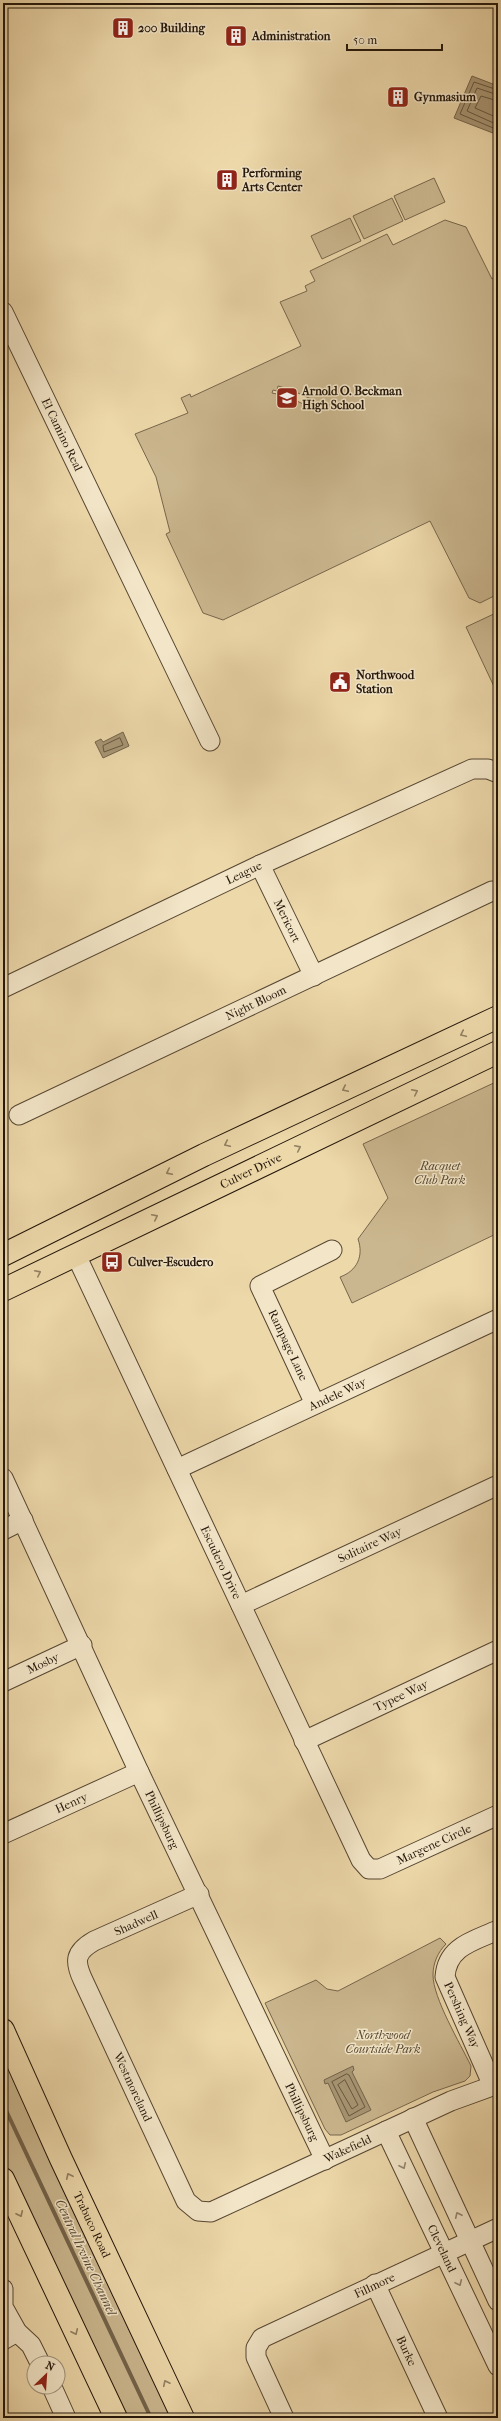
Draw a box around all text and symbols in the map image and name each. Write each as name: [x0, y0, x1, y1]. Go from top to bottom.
building icon: 200 Building: [110, 15, 136, 41]
place label: 200 Building: [138, 21, 205, 36]
building icon: Administration: [223, 23, 249, 49]
scale bar: [347, 26, 442, 52]
place label: Administration: [251, 29, 331, 43]
text: 50 m: [353, 33, 377, 47]
building icon: Gynmasium: [385, 84, 411, 110]
place label: Gynmasium: [414, 90, 477, 105]
place label: Performing Arts Center: [241, 166, 303, 194]
building icon: Performing Arts Center: [214, 167, 240, 193]
place label: Arnold O. Beckman High School: [301, 384, 403, 413]
school or university icon: Arnold O. Beckman High School: [274, 385, 300, 411]
street label: El Camino Real: [39, 396, 86, 474]
place label: Northwood Station: [356, 668, 415, 696]
public building icon: Northwood Station: [327, 669, 353, 695]
street label: League: [224, 858, 264, 887]
street label: Mericort: [271, 897, 304, 945]
street label: Night Bloom: [223, 982, 288, 1023]
one-way arrow: [459, 1029, 467, 1037]
one-way arrow: [342, 1084, 349, 1092]
one-way arrow: [410, 1089, 418, 1097]
one-way arrow: [224, 1139, 232, 1147]
one-way arrow: [293, 1145, 301, 1153]
street label: Culver Drive: [218, 1150, 284, 1192]
park label: Racquet Club Park: [414, 1159, 466, 1187]
one-way arrow: [166, 1167, 174, 1175]
one-way arrow: [151, 1214, 159, 1222]
bus stop icon: Culver-Escudero: [99, 1249, 125, 1275]
place label: Culver-Escudero: [128, 1255, 213, 1269]
one-way arrow: [34, 1270, 41, 1278]
street label: Rampage Lane: [265, 1307, 311, 1383]
street label: Andele Way: [306, 1374, 369, 1414]
street label: Escudero Drive: [198, 1524, 244, 1602]
street label: Solitaire Way: [336, 1524, 404, 1566]
street label: Mosby: [25, 1650, 62, 1677]
street label: Typee Way: [372, 1677, 431, 1714]
street label: Phillipsburg: [142, 1788, 182, 1852]
street label: Henry: [53, 1789, 90, 1816]
street label: Margene Circle: [394, 1821, 473, 1867]
street label: Shadwell: [112, 1907, 161, 1939]
street label: Pershing Way: [441, 1980, 483, 2051]
park label: Northwood Courtside Park: [346, 2028, 420, 2056]
street label: Westmoreland: [110, 2049, 155, 2124]
street label: Phillipsburg: [282, 2081, 322, 2144]
street label: Wakefield: [321, 2132, 374, 2166]
one-way arrow: [398, 2162, 406, 2169]
one-way arrow: [66, 2173, 74, 2181]
street label: Trabuco Road: [70, 2189, 114, 2260]
water label: Central Irvine Channel: [53, 2197, 120, 2319]
one-way arrow: [15, 2210, 23, 2218]
one-way arrow: [455, 2212, 463, 2219]
street label: Cleveland: [425, 2222, 459, 2275]
street label: Fillmore: [352, 2270, 397, 2301]
one-way arrow: [454, 2279, 462, 2287]
one-way arrow: [70, 2328, 78, 2335]
street label: Burke: [393, 2334, 420, 2368]
north arrow: [26, 2355, 66, 2395]
text: N: [43, 2359, 57, 2374]
one-way arrow: [163, 2380, 171, 2387]

